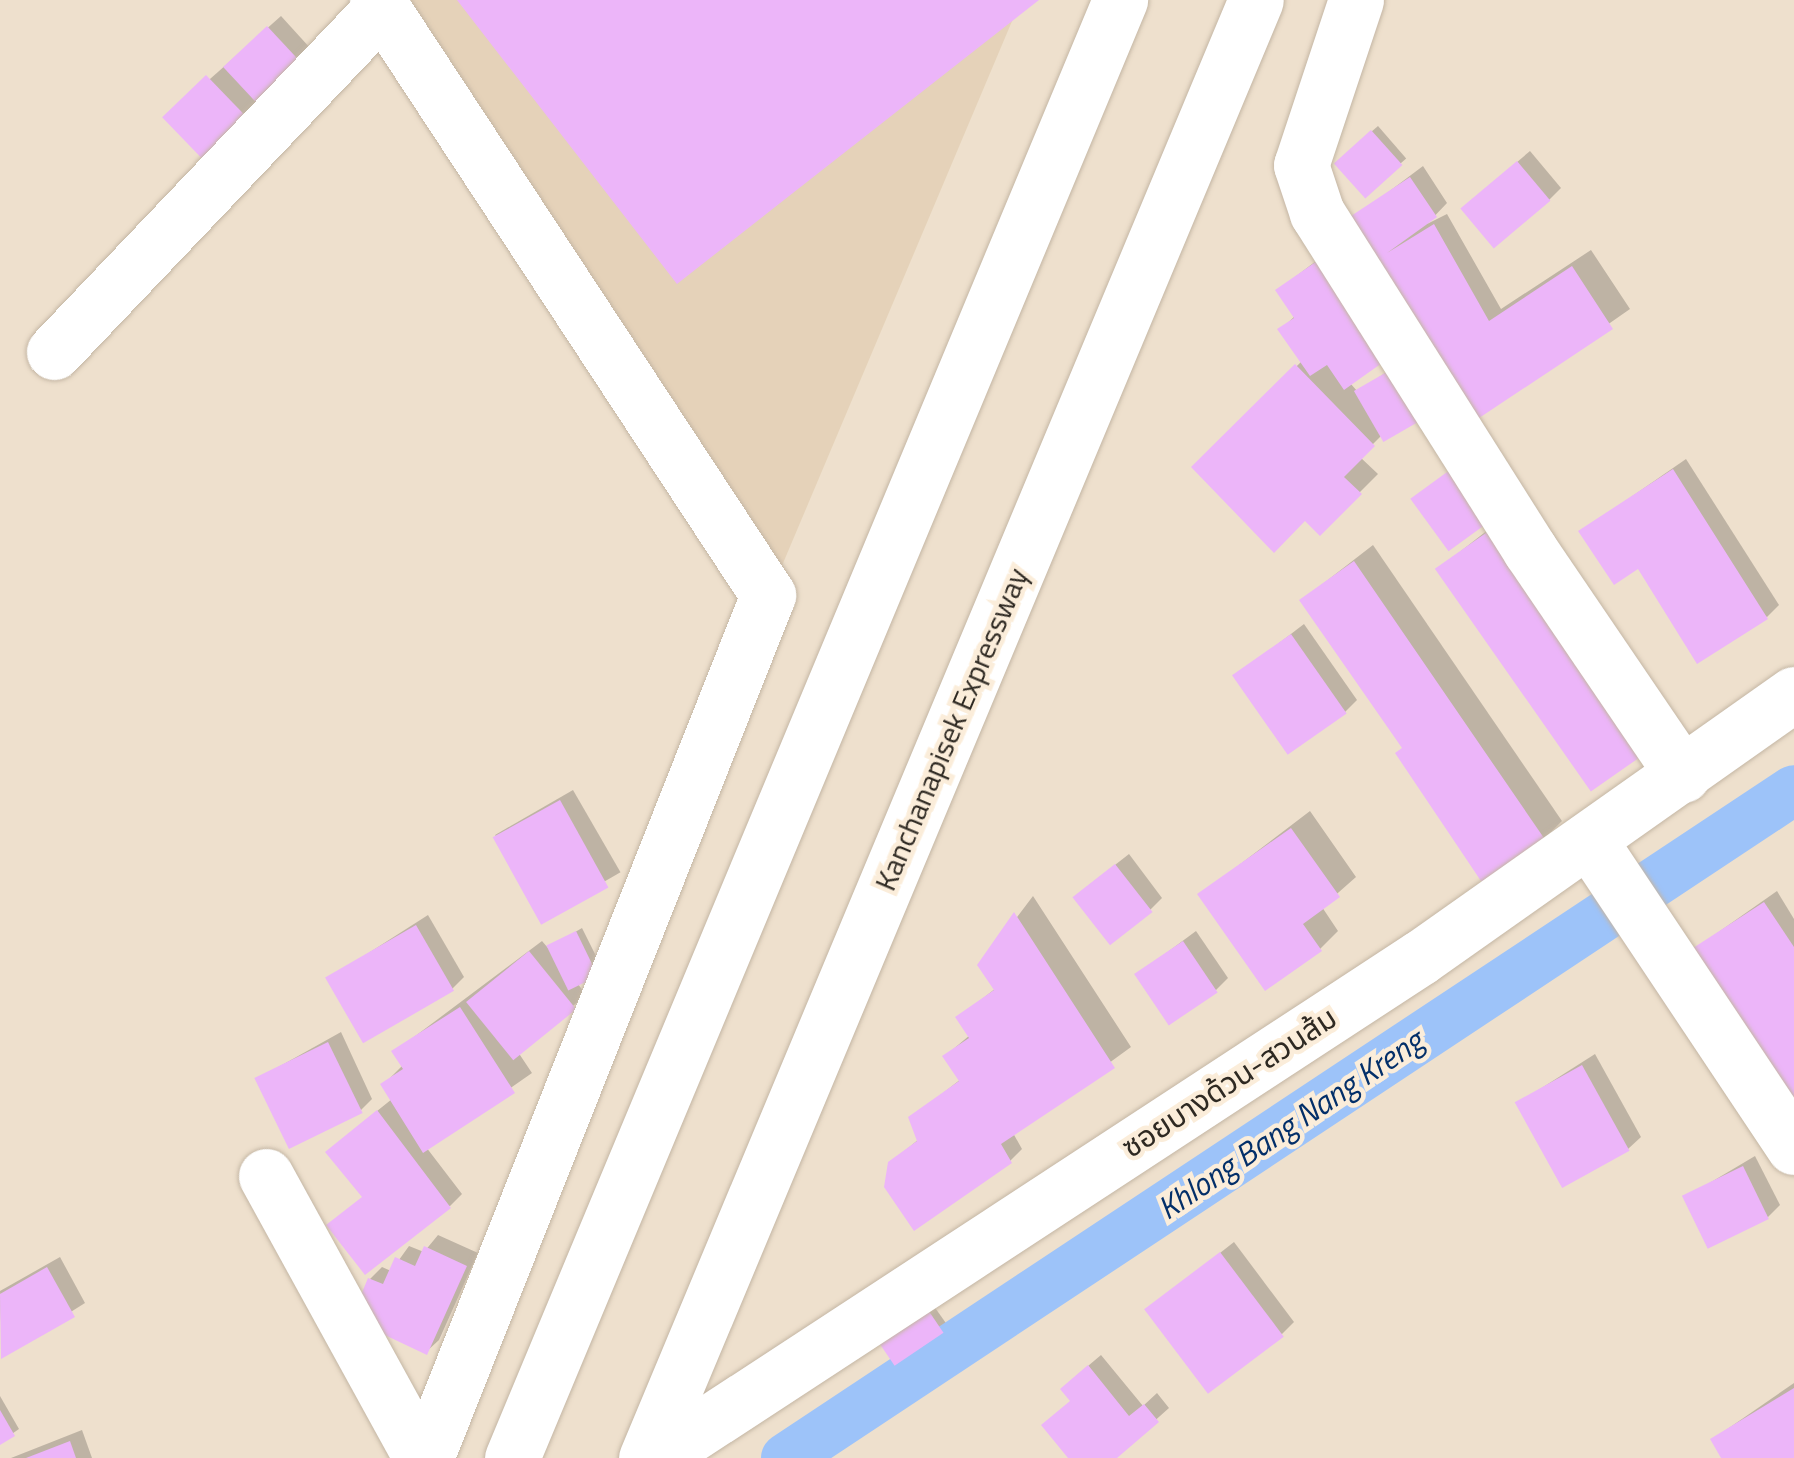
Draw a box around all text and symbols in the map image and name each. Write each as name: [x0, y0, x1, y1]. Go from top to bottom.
street label: Kanchanapisek Expressway: [867, 562, 1035, 896]
street label: ซอยบางด้วน-สวนส้ม: [1115, 999, 1343, 1165]
water label: Khlong Bang Nang Kreng: [1150, 1021, 1430, 1227]

